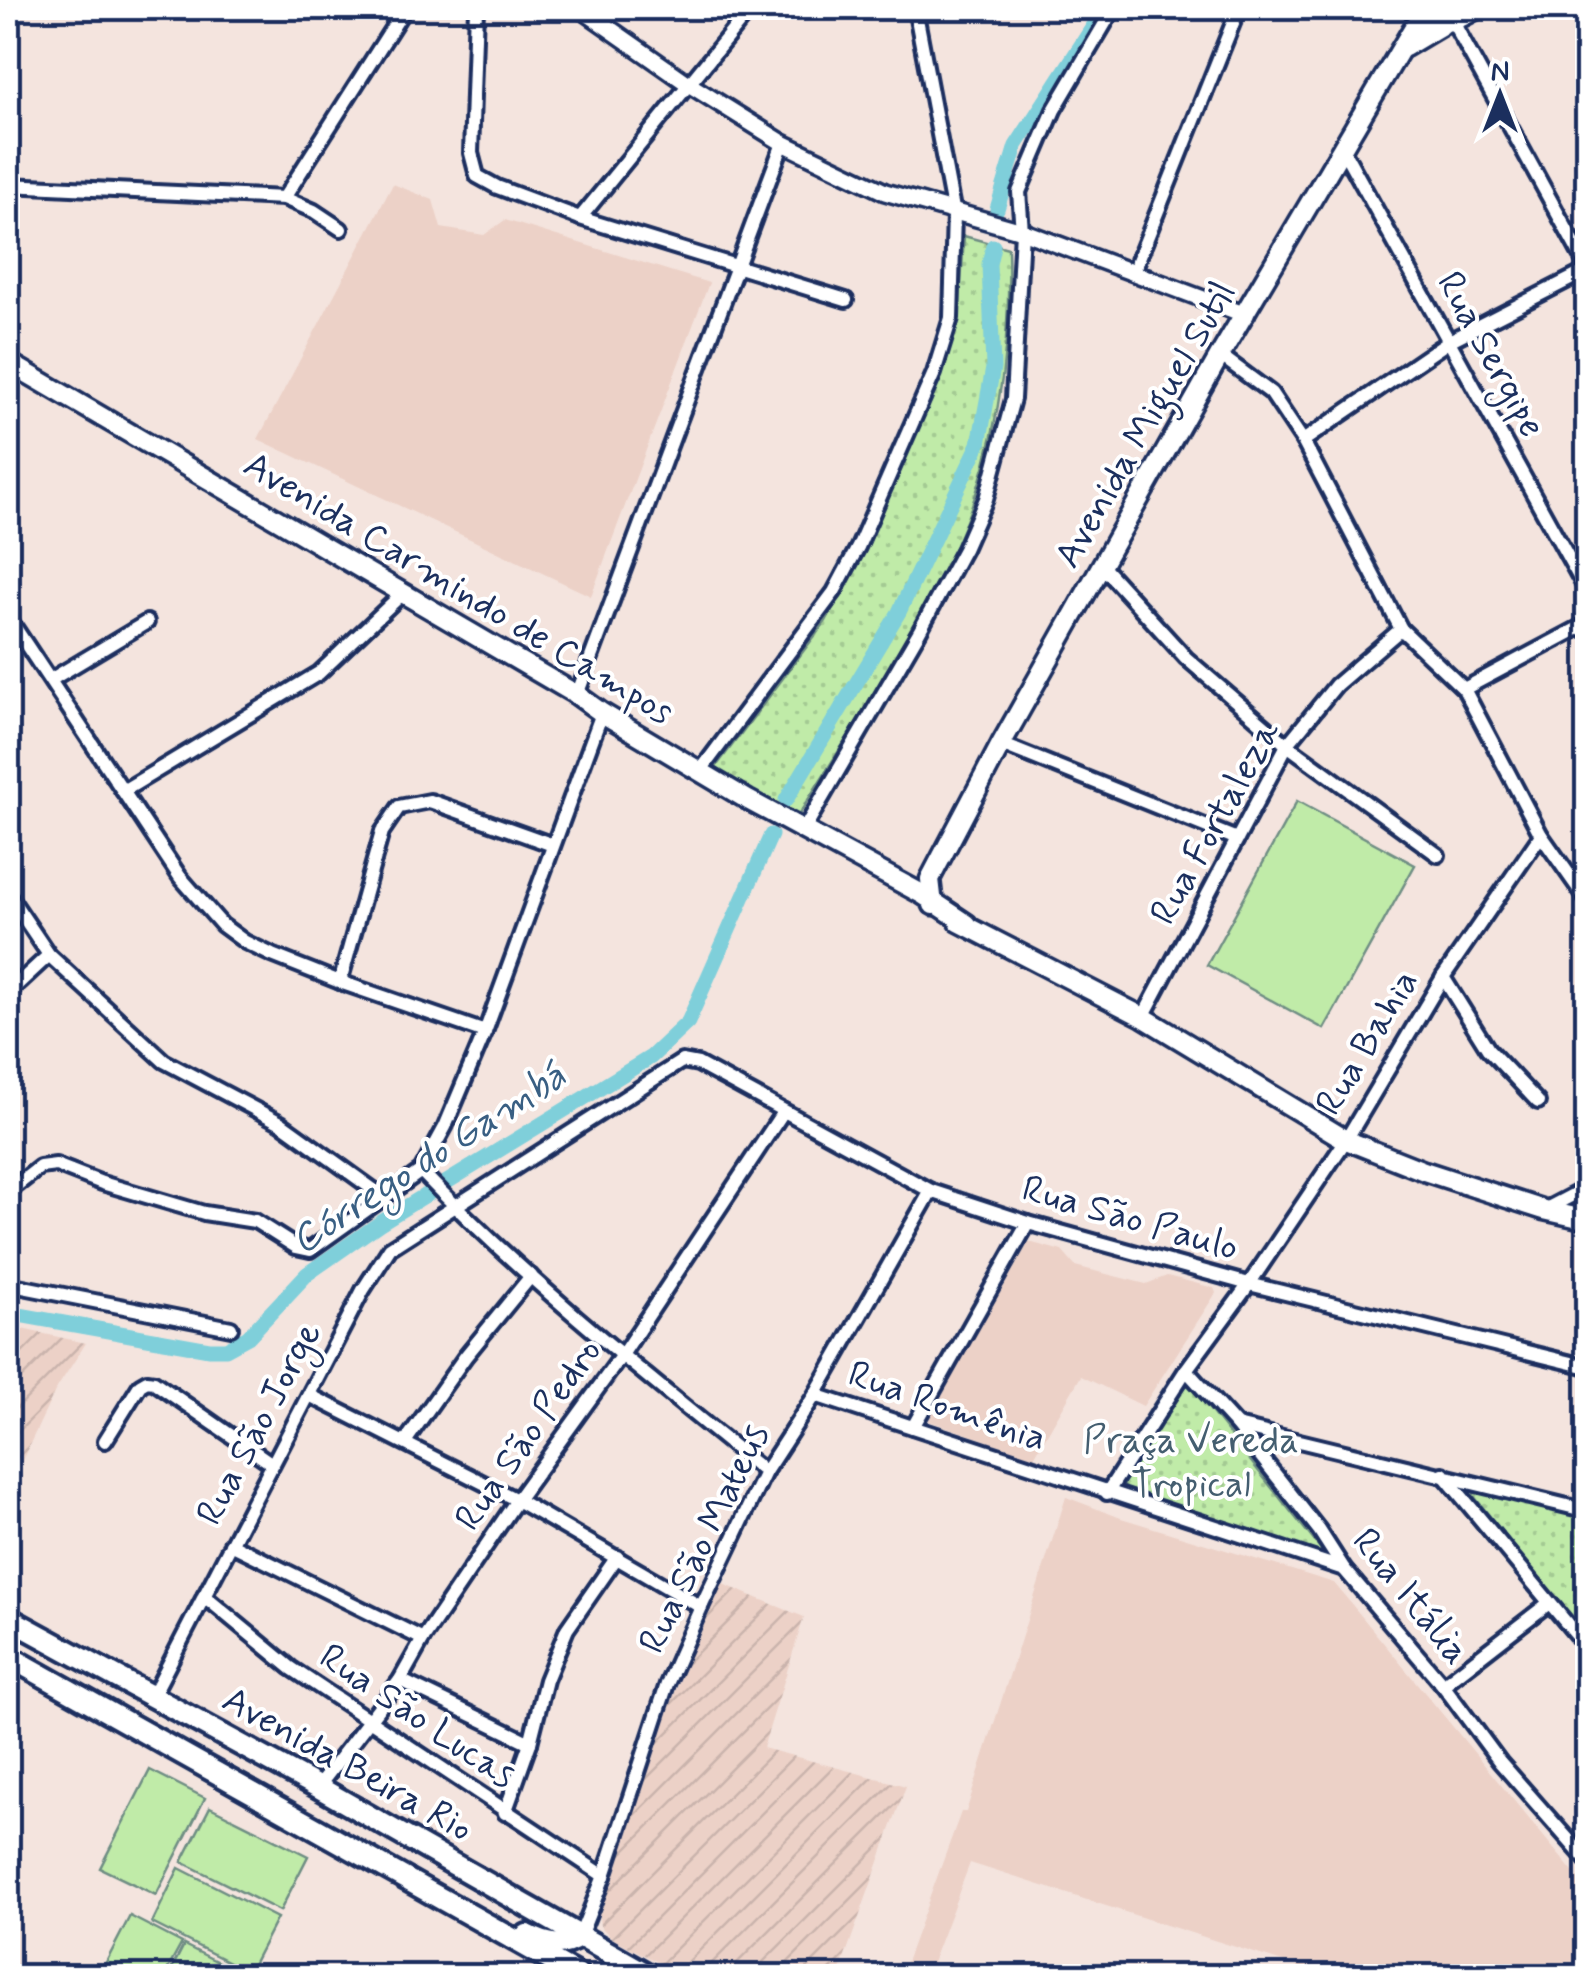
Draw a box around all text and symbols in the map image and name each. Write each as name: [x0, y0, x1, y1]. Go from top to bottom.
north arrow: [1450, 45, 1550, 145]
text: N: [1491, 54, 1509, 91]
street label: Rua Sergipe: [1421, 263, 1556, 449]
street label: Avenida Miguel Sutil: [1044, 273, 1252, 579]
street label: Avenida Carmindo de Campos: [234, 441, 682, 737]
street label: Rua Fortaleza: [1140, 712, 1292, 934]
street label: Rua Bahia: [1305, 961, 1431, 1125]
water label: Córrego do Gambá: [282, 1051, 579, 1271]
street label: Rua São Paulo: [1016, 1165, 1244, 1273]
street label: Rua São Jorge: [186, 1314, 338, 1536]
street label: Rua São Pedro: [445, 1329, 613, 1541]
street label: Rua Romênia: [841, 1350, 1053, 1464]
street label: Rua São Mateus: [628, 1416, 782, 1662]
park label: Praça Vereda Tropical: [1083, 1417, 1299, 1510]
street label: Rua Itália: [1340, 1519, 1480, 1675]
street label: Rua São Lucas: [309, 1633, 525, 1801]
street label: Avenida Beira Rio: [213, 1676, 481, 1854]

